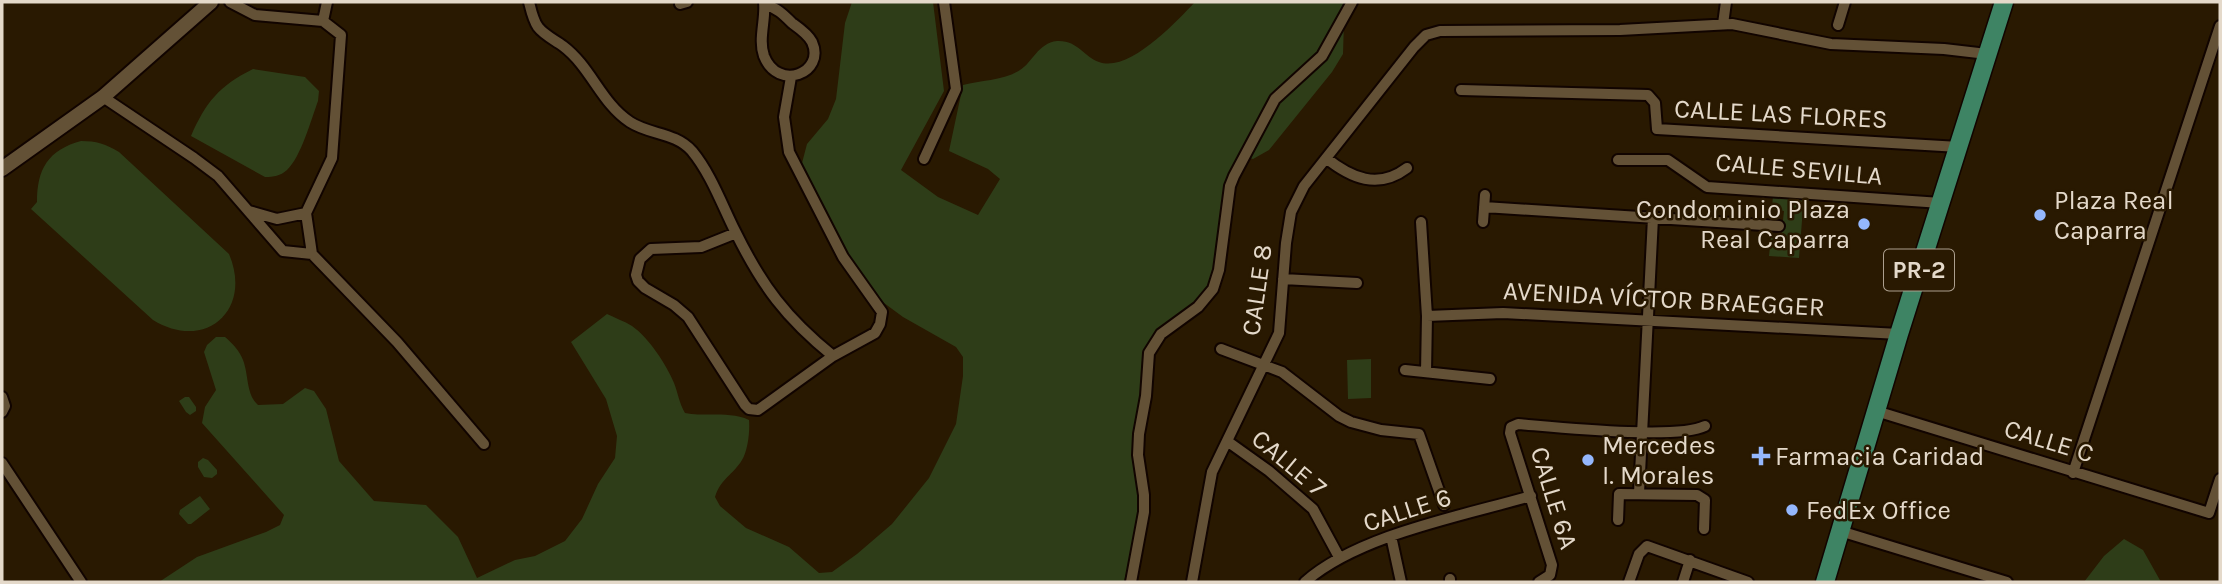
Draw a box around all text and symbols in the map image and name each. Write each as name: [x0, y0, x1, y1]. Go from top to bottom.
street label: CALLE LAS FLORES: [1673, 93, 1889, 135]
street label: CALLE SEVILLA: [1714, 146, 1884, 192]
place label: Plaza Real Caparra: [2054, 185, 2174, 246]
place label: Condominio Plaza Real Caparra: [1636, 194, 1850, 255]
marker: Plaza Real Caparra: [2032, 207, 2048, 223]
marker: Condominio Plaza Real Caparra: [1856, 216, 1872, 232]
street label: CALLE 8: [1235, 242, 1279, 338]
road number: PR-2: [1884, 249, 1954, 290]
street label: AVENIDA VÍCTOR BRAEGGER: [1502, 274, 1826, 323]
street label: CALLE C: [2001, 413, 2097, 469]
street label: CALLE 7: [1245, 423, 1333, 503]
place label: Mercedes I. Morales: [1602, 430, 1716, 491]
place label: Farmacia Caridad: [1775, 441, 1985, 472]
street label: CALLE 6A: [1524, 443, 1584, 553]
marker: Farmacia Caridad: [1753, 448, 1769, 464]
marker: Mercedes I. Morales: [1580, 452, 1596, 468]
street label: CALLE 6: [1359, 481, 1455, 539]
place label: FedEx Office: [1806, 495, 1951, 526]
marker: FedEx Office: [1784, 502, 1800, 518]

